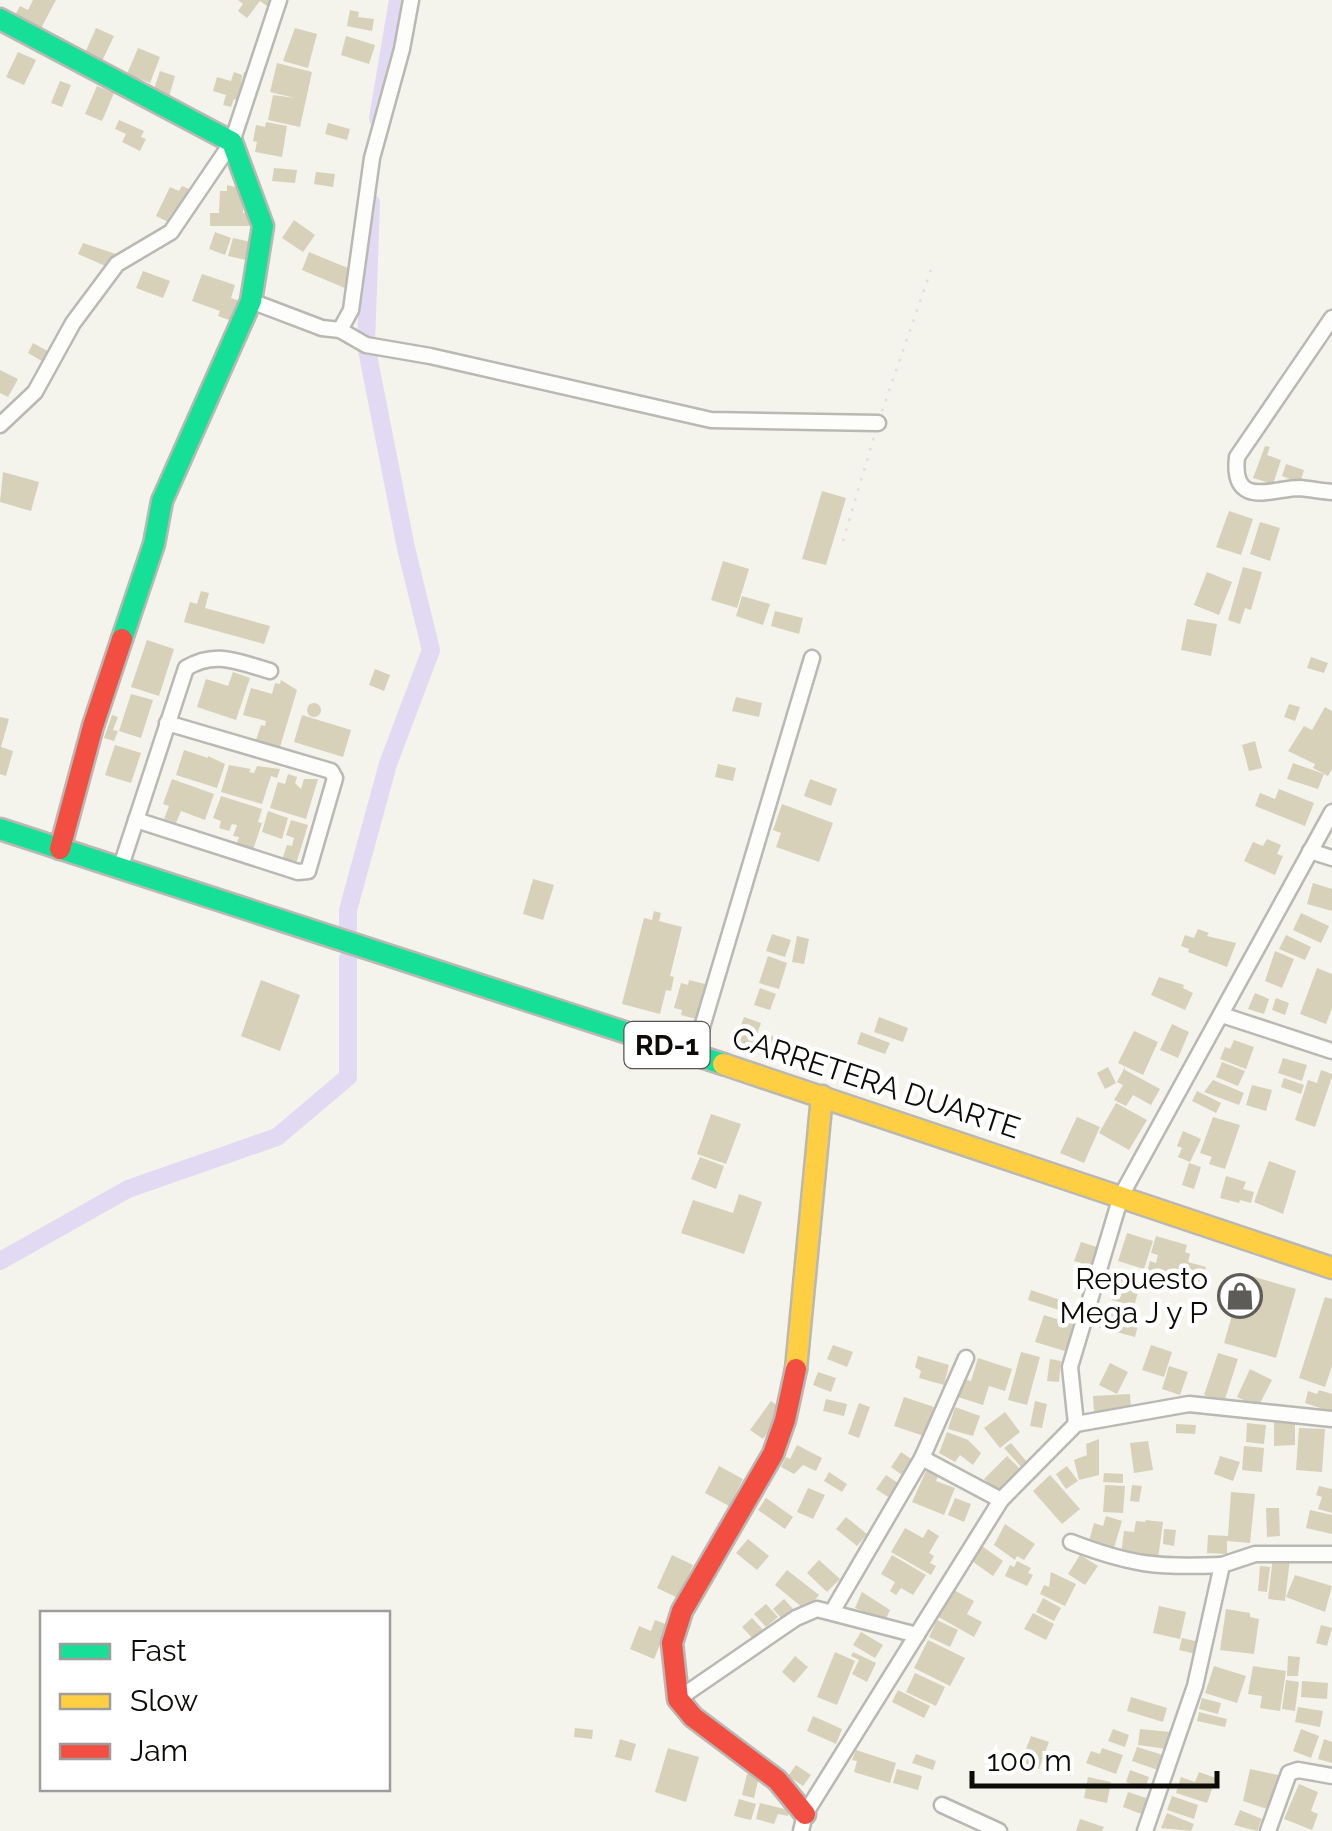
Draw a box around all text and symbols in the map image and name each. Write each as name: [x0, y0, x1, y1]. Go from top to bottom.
street label: CARRETERA DUARTE: [728, 1019, 1024, 1146]
road number: RD-1: [624, 1022, 710, 1068]
place label: Repuesto Mega J y P: [1060, 1261, 1208, 1330]
shop icon: Repuesto Mega J y P: [1217, 1273, 1263, 1319]
legend: [40, 1611, 390, 1791]
text: Fast: [130, 1633, 187, 1668]
text: Slow: [130, 1683, 198, 1718]
scale bar: [972, 1726, 1217, 1788]
text: Jam: [130, 1733, 188, 1768]
text: 100 m: [987, 1743, 1072, 1778]

